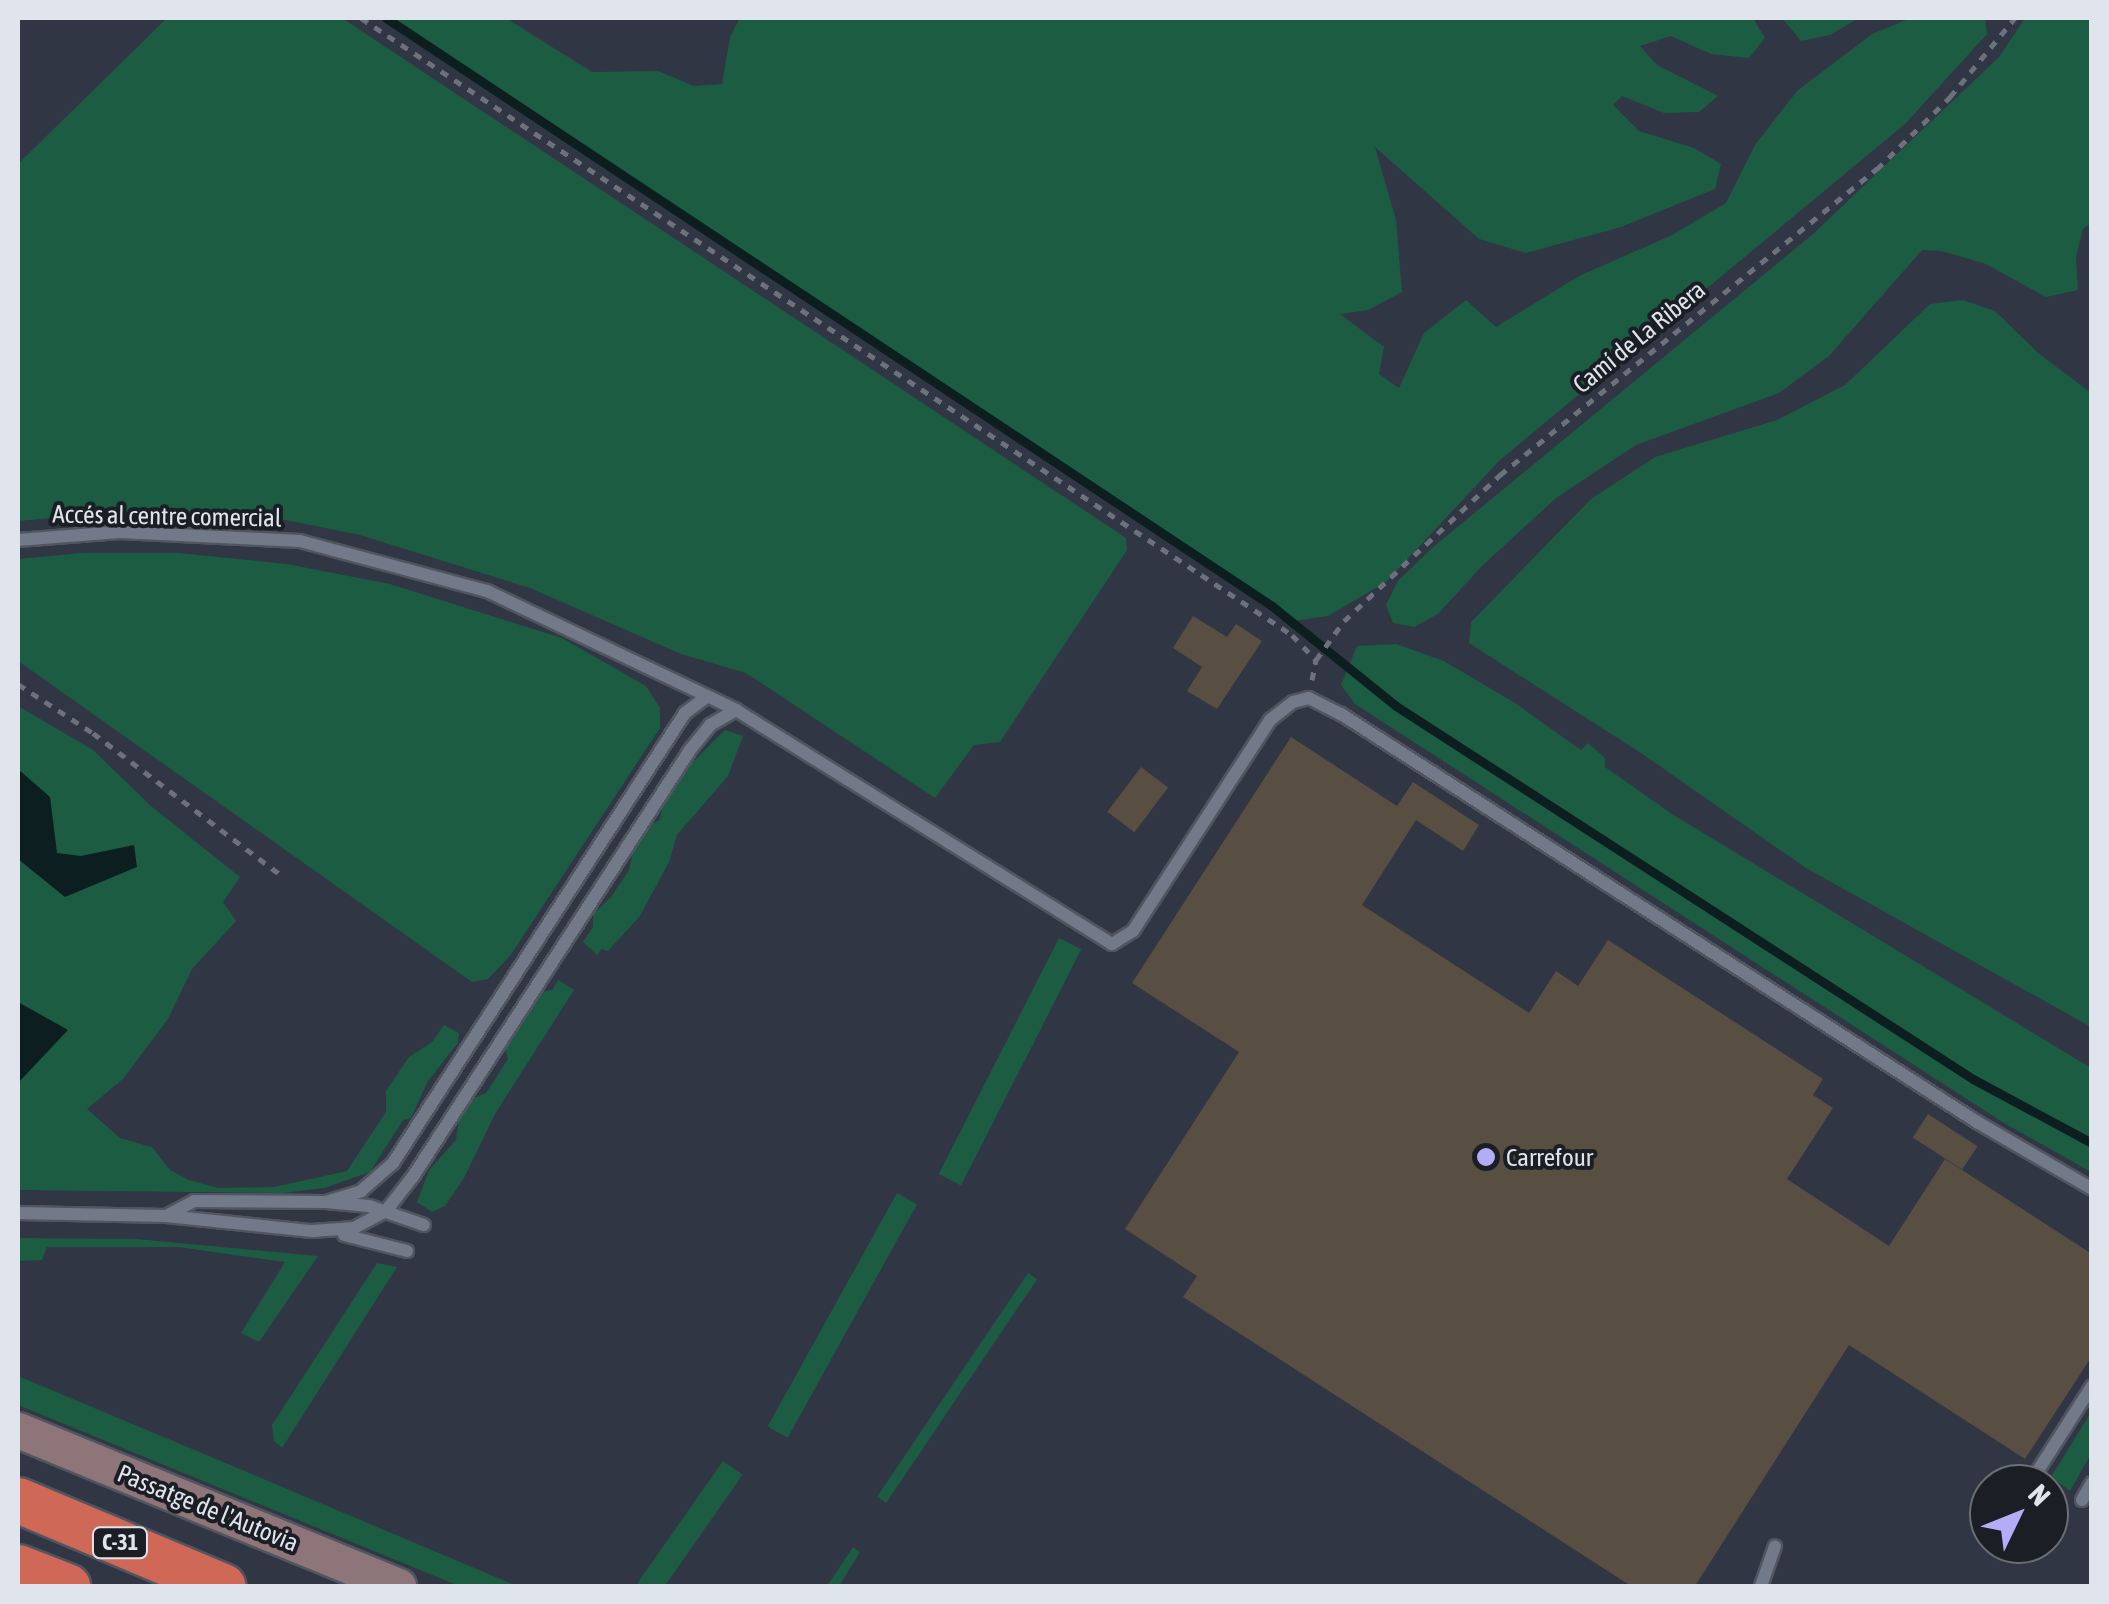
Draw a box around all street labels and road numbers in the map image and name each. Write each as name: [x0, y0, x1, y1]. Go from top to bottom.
street label: Camí de La Ribera: [1567, 275, 1711, 399]
street label: Accés al centre comercial: [52, 499, 282, 533]
street label: Passatge de l'Autovia: [113, 1458, 303, 1558]
road number: C-31: [90, 1526, 150, 1560]

